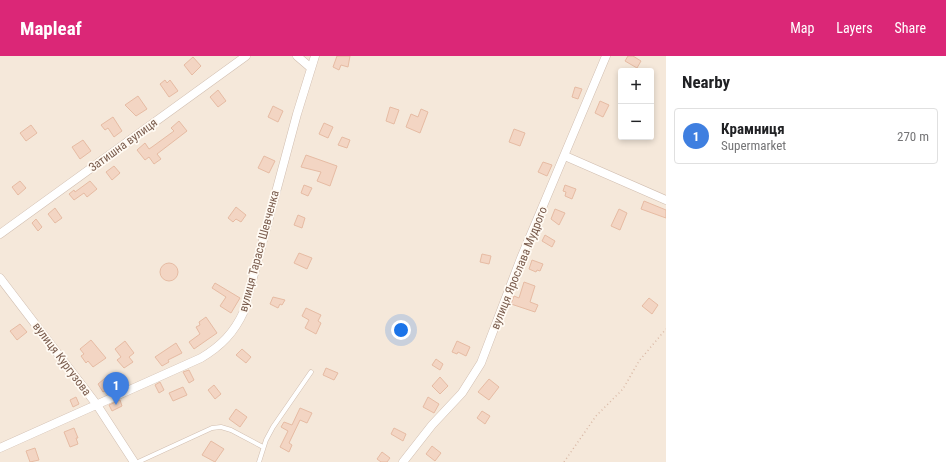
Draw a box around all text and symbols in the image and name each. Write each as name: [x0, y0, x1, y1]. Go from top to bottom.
text: Mapleaf: [20, 17, 82, 40]
text: Map: [790, 20, 814, 36]
text: Layers: [836, 20, 873, 36]
text: Share: [895, 20, 926, 36]
map controls: [618, 68, 654, 140]
button: +: [618, 68, 654, 104]
text: Nearby: [682, 72, 730, 92]
button: −: [618, 104, 654, 140]
street label: Затишна вулиця: [86, 115, 160, 175]
text: Крамниця: [721, 120, 785, 138]
text: 1: [693, 129, 699, 144]
text: 270 m: [897, 129, 929, 144]
text: Supermarket: [721, 138, 786, 153]
street label: вулиця Тараса Шевченка: [236, 189, 282, 313]
street label: вулиця Ярослава Мудрого: [488, 205, 550, 331]
street label: вулиця Кургузова: [30, 320, 94, 399]
your location: [391, 320, 411, 340]
pin: 1: [103, 372, 129, 405]

